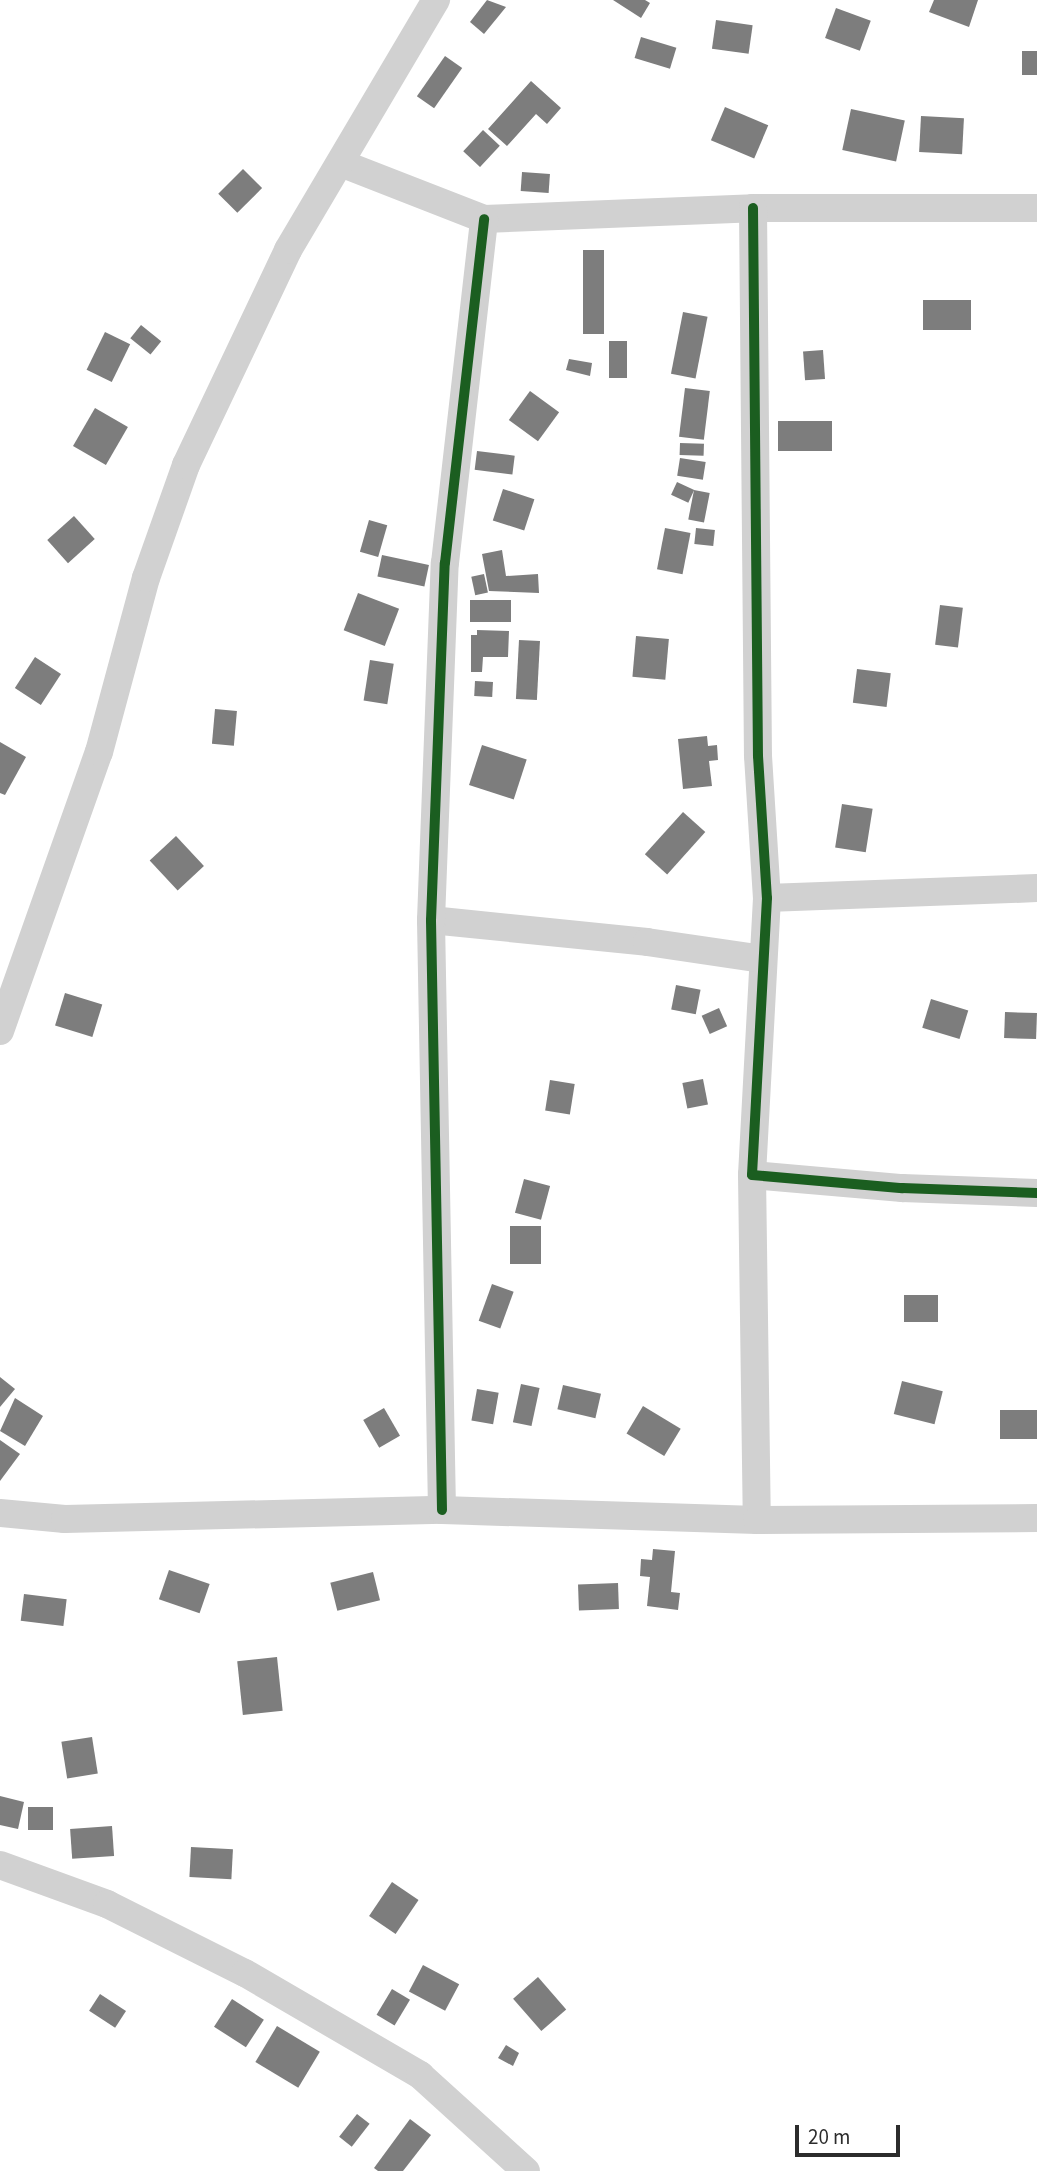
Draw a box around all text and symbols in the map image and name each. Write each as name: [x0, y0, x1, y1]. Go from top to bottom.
scale bar: [799, 2112, 904, 2156]
text: 20 m: [808, 2122, 850, 2152]

